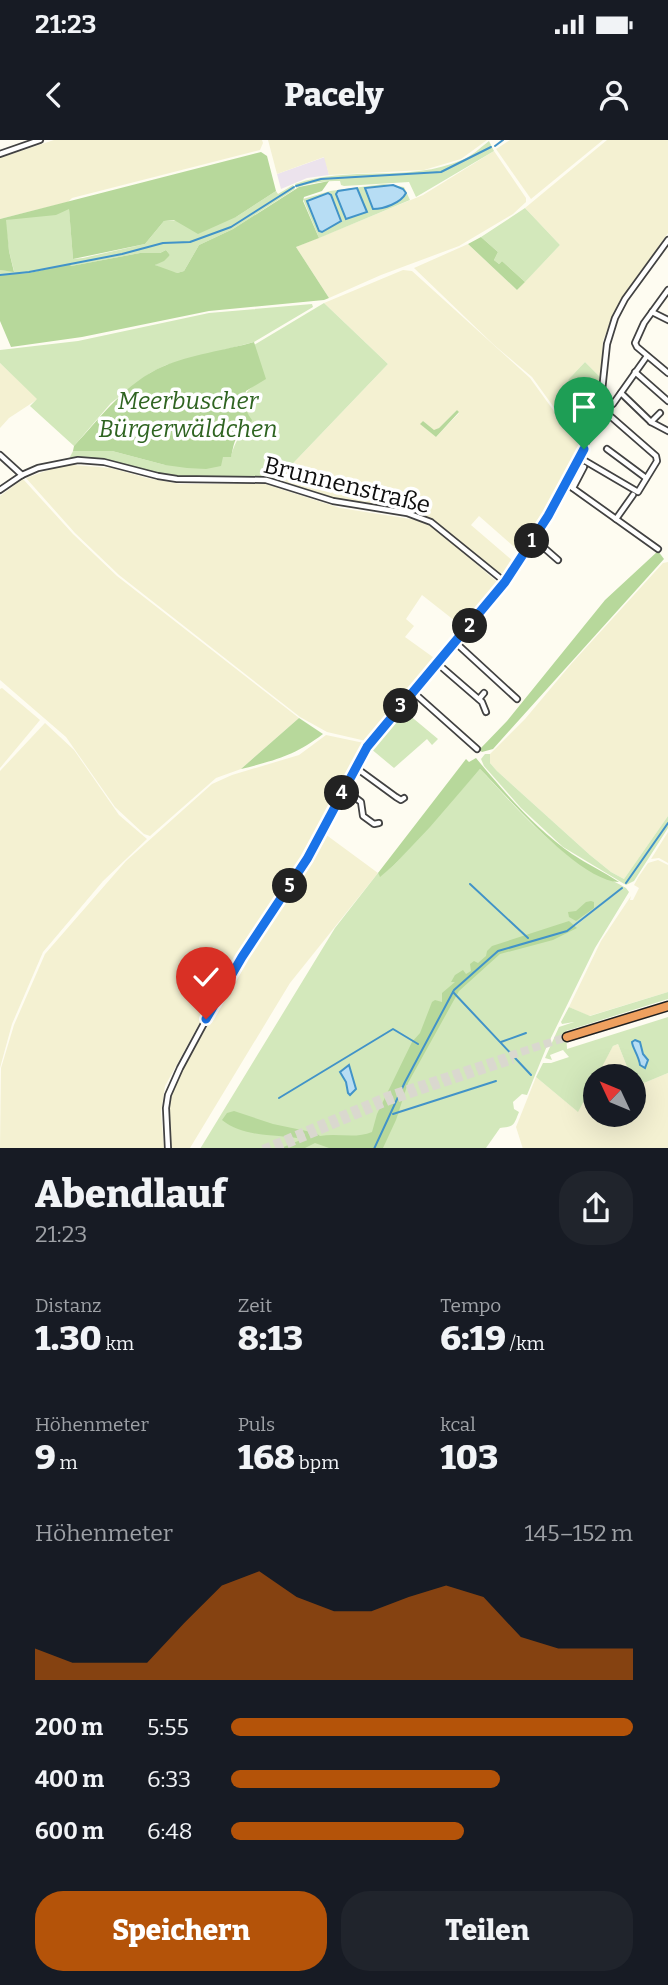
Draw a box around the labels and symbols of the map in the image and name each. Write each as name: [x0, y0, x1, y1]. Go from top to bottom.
pin: [554, 377, 614, 449]
park label: Meerbuscher Bürgerwäldchen: [99, 387, 277, 443]
street label: Brunnenstraße: [261, 451, 433, 519]
pin: 1: [514, 524, 550, 558]
pin: 2: [452, 608, 488, 644]
pin: 3: [384, 688, 418, 724]
pin: 4: [324, 776, 360, 810]
pin: 5: [272, 868, 308, 904]
pin: [176, 947, 236, 1019]
north arrow: [583, 1064, 646, 1127]

